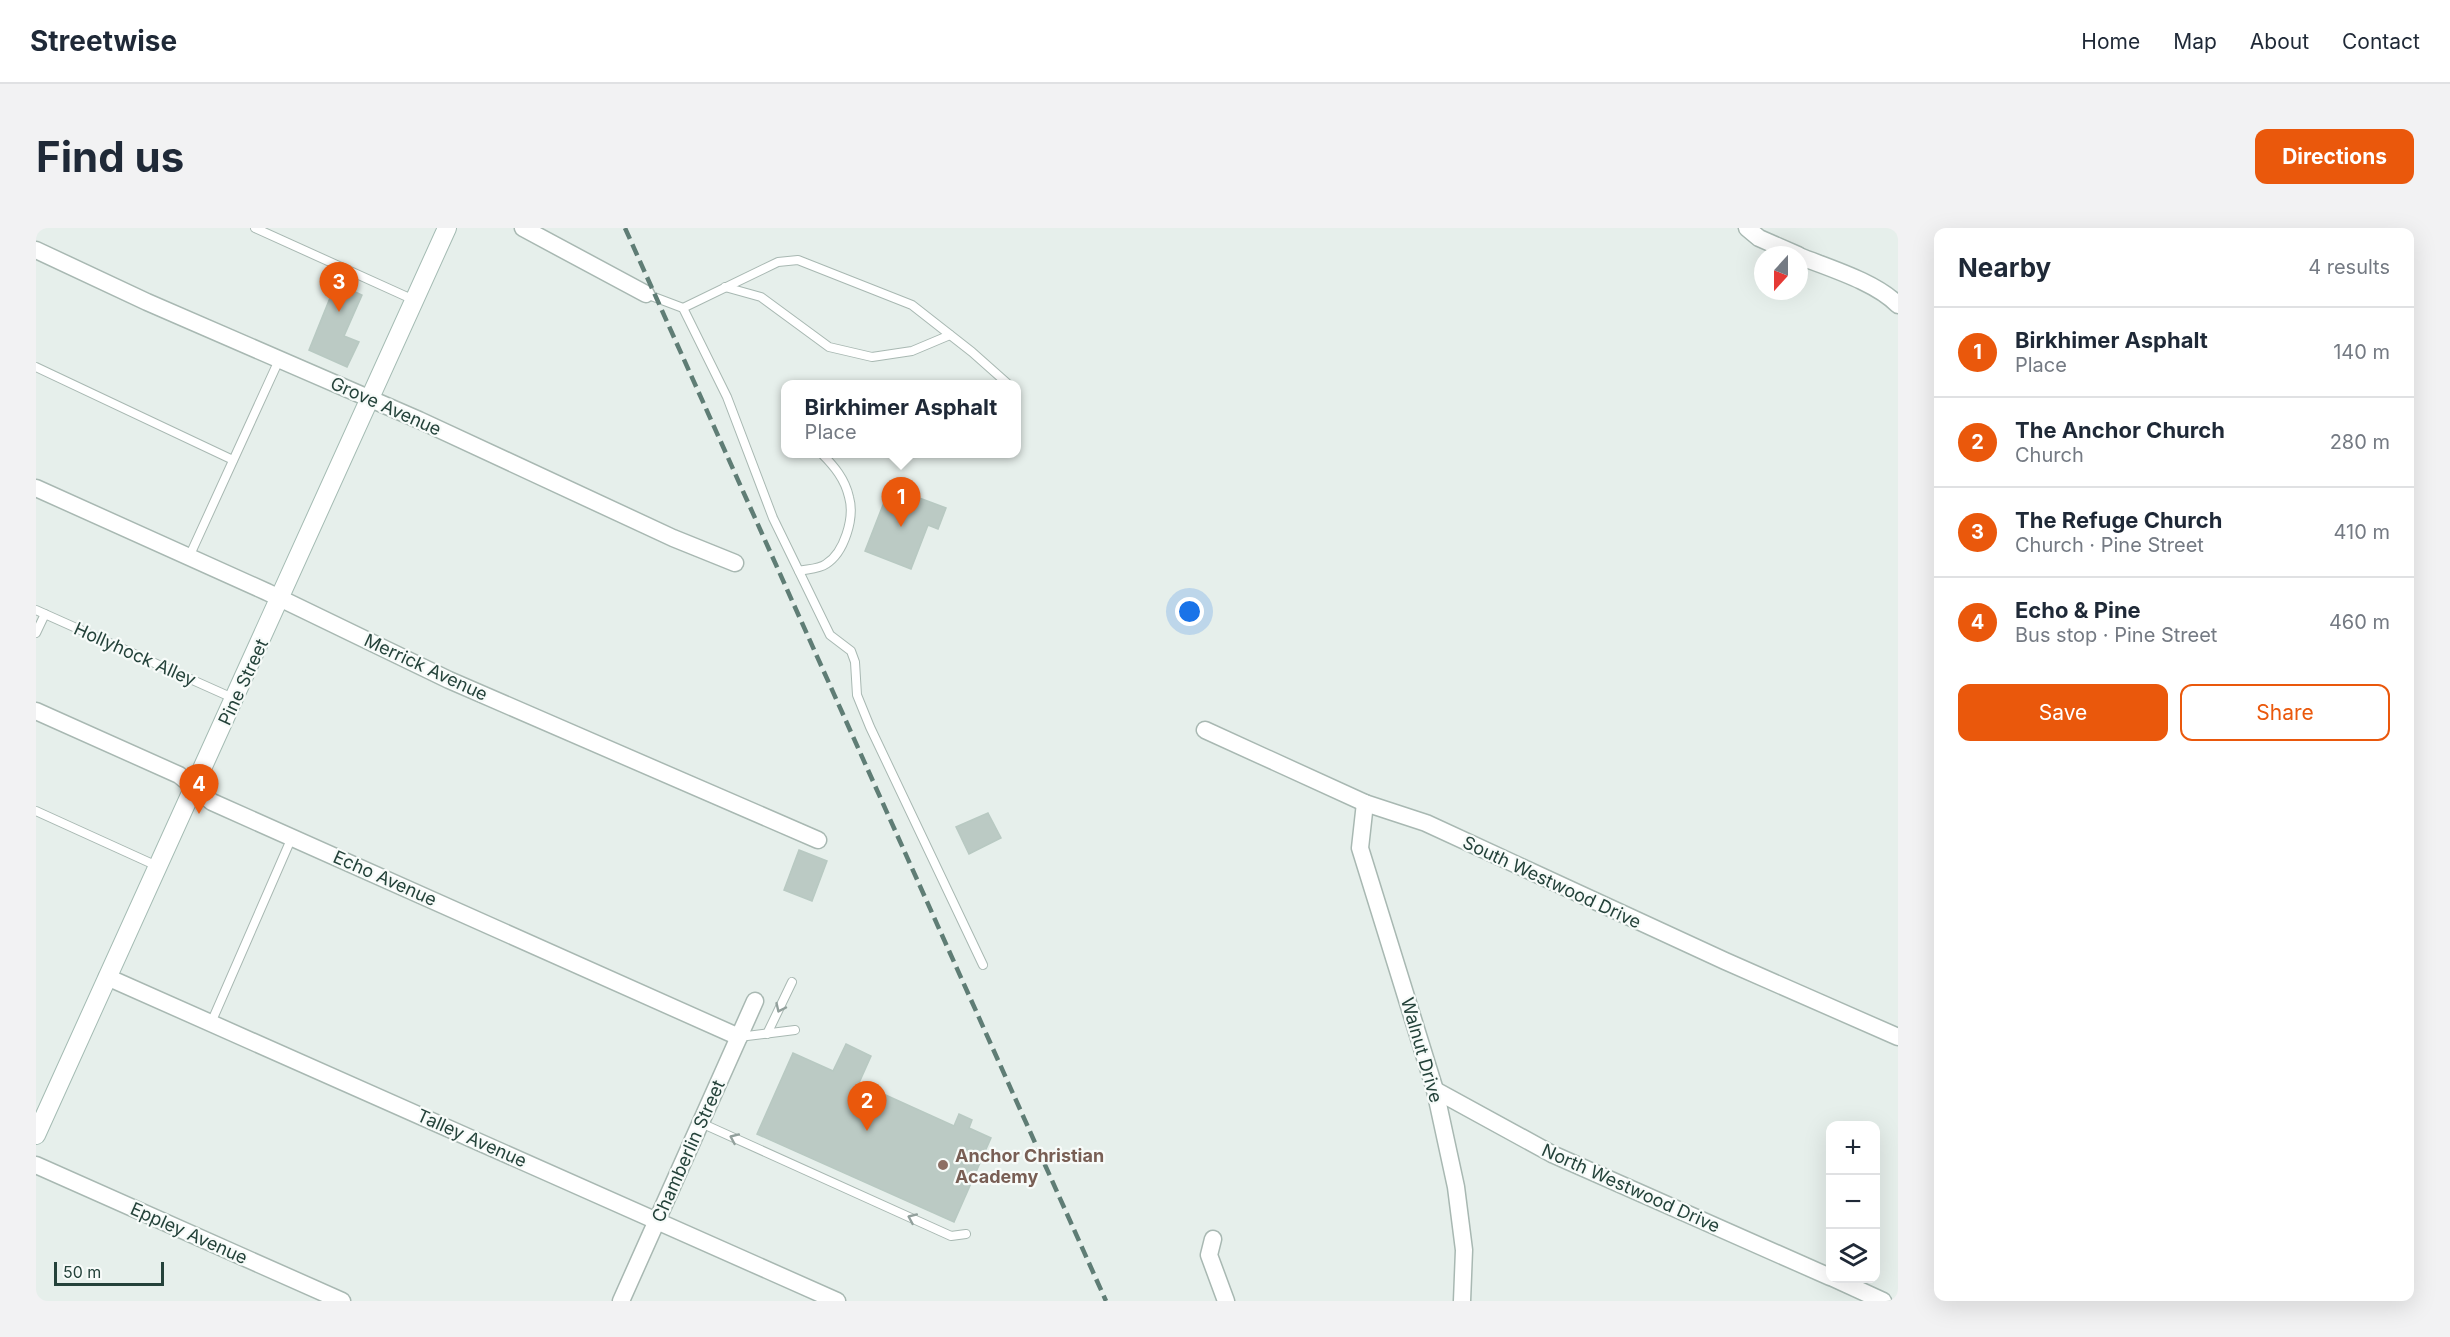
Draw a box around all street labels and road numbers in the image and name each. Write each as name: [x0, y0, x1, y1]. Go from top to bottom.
street label: Grove Avenue: [327, 372, 445, 440]
street label: Hollyhock Alley: [71, 618, 199, 690]
street label: Merrick Avenue: [361, 629, 491, 705]
street label: Pine Street: [214, 635, 272, 729]
street label: South Westwood Drive: [1460, 831, 1644, 933]
street label: Echo Avenue: [330, 846, 440, 910]
street label: Walnut Drive: [1397, 995, 1447, 1105]
street label: Chamberlin Street: [647, 1077, 729, 1225]
street label: Talley Avenue: [414, 1104, 530, 1172]
street label: North Westwood Drive: [1539, 1139, 1723, 1237]
street label: Eppley Avenue: [127, 1198, 251, 1268]

